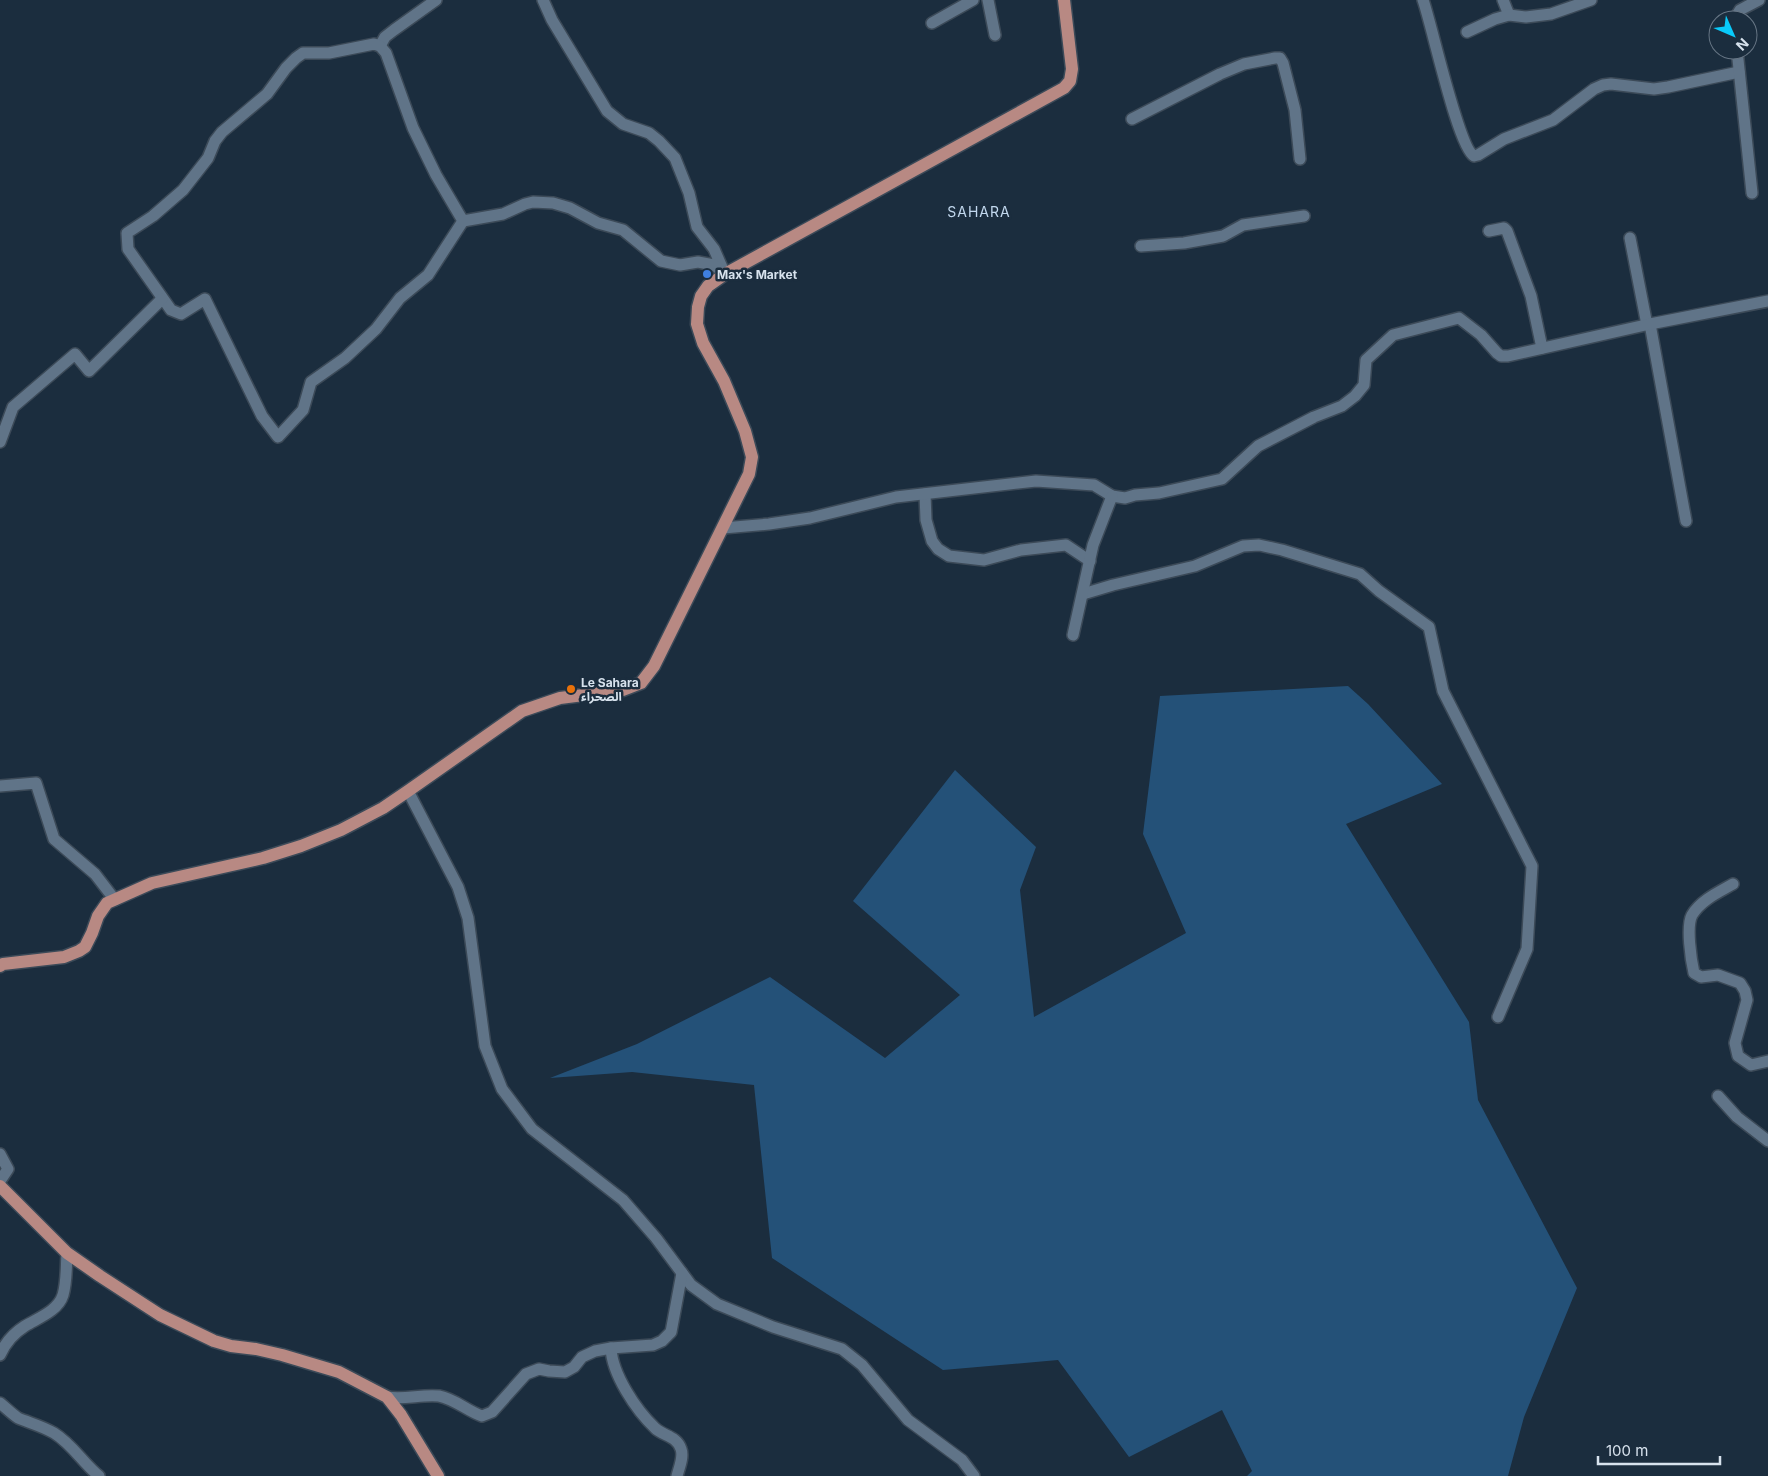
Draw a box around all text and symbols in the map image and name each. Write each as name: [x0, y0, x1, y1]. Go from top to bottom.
north arrow: [1708, 10, 1758, 60]
text: N: [1733, 35, 1752, 54]
district label: SAHARA: [947, 203, 1011, 220]
place label: Max's Market: [717, 267, 798, 282]
marker: Max's Market: [701, 268, 713, 280]
place label: Le Sahara الصحراء: [581, 675, 639, 704]
marker: Le Sahara الصحراء: [565, 683, 577, 695]
scale bar: [1598, 1434, 1720, 1466]
text: 100 m: [1606, 1441, 1648, 1460]

